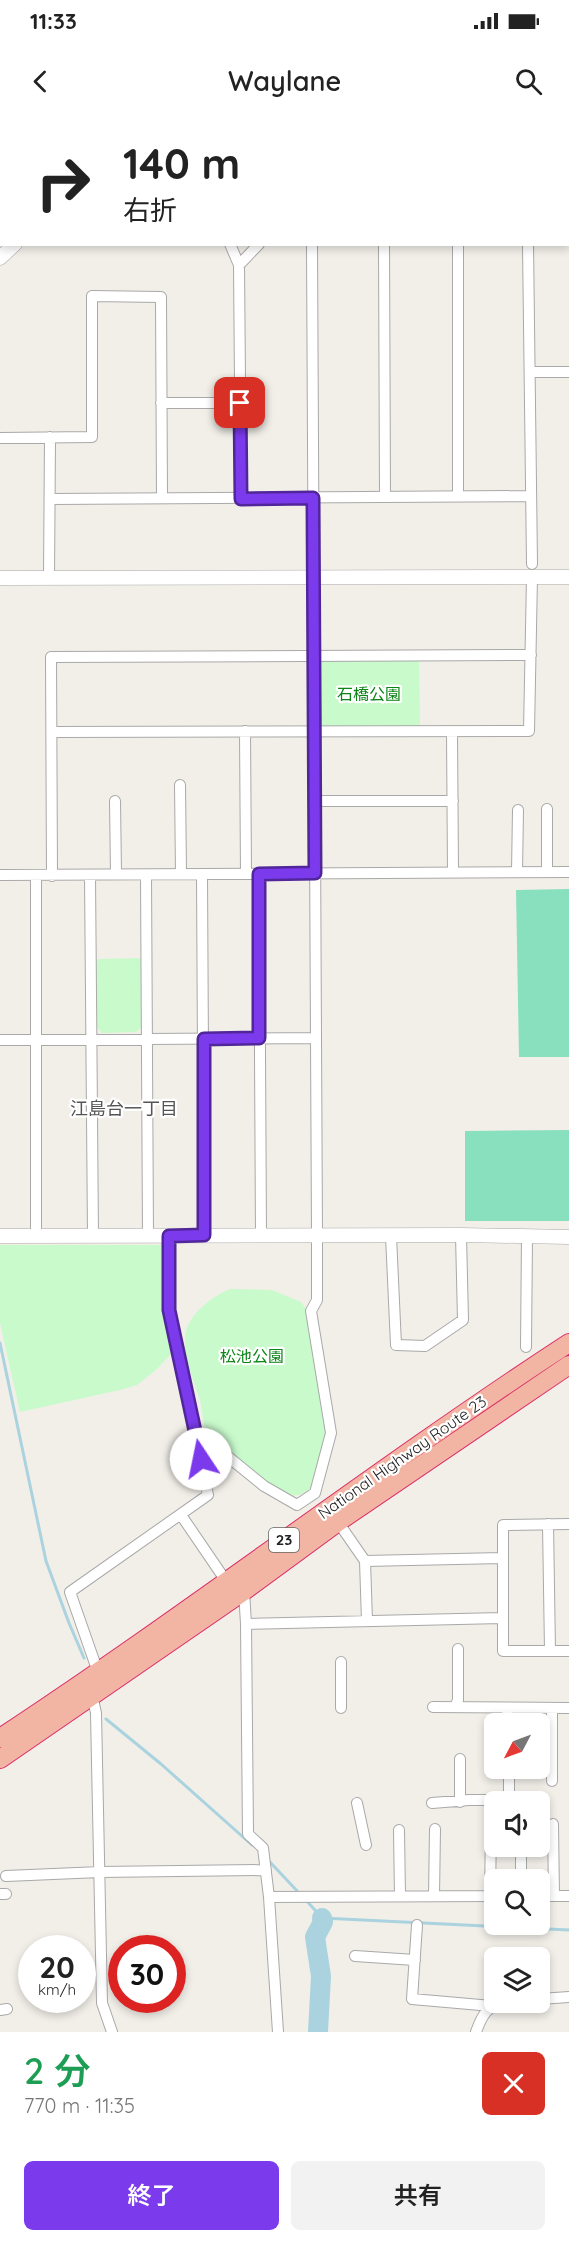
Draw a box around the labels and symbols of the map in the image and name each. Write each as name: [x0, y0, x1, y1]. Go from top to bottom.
pin: [214, 377, 265, 428]
park label: 石橋公園: [337, 684, 401, 704]
district label: 江島台一丁目: [70, 1097, 178, 1120]
park label: 松池公園: [220, 1346, 284, 1366]
street label: National Highway Route 23: [314, 1391, 490, 1523]
position arrow: [169, 1427, 233, 1491]
road number: 23: [269, 1528, 299, 1552]
north arrow: [484, 1713, 550, 1779]
speed limit sign: 30: [108, 1935, 186, 2013]

